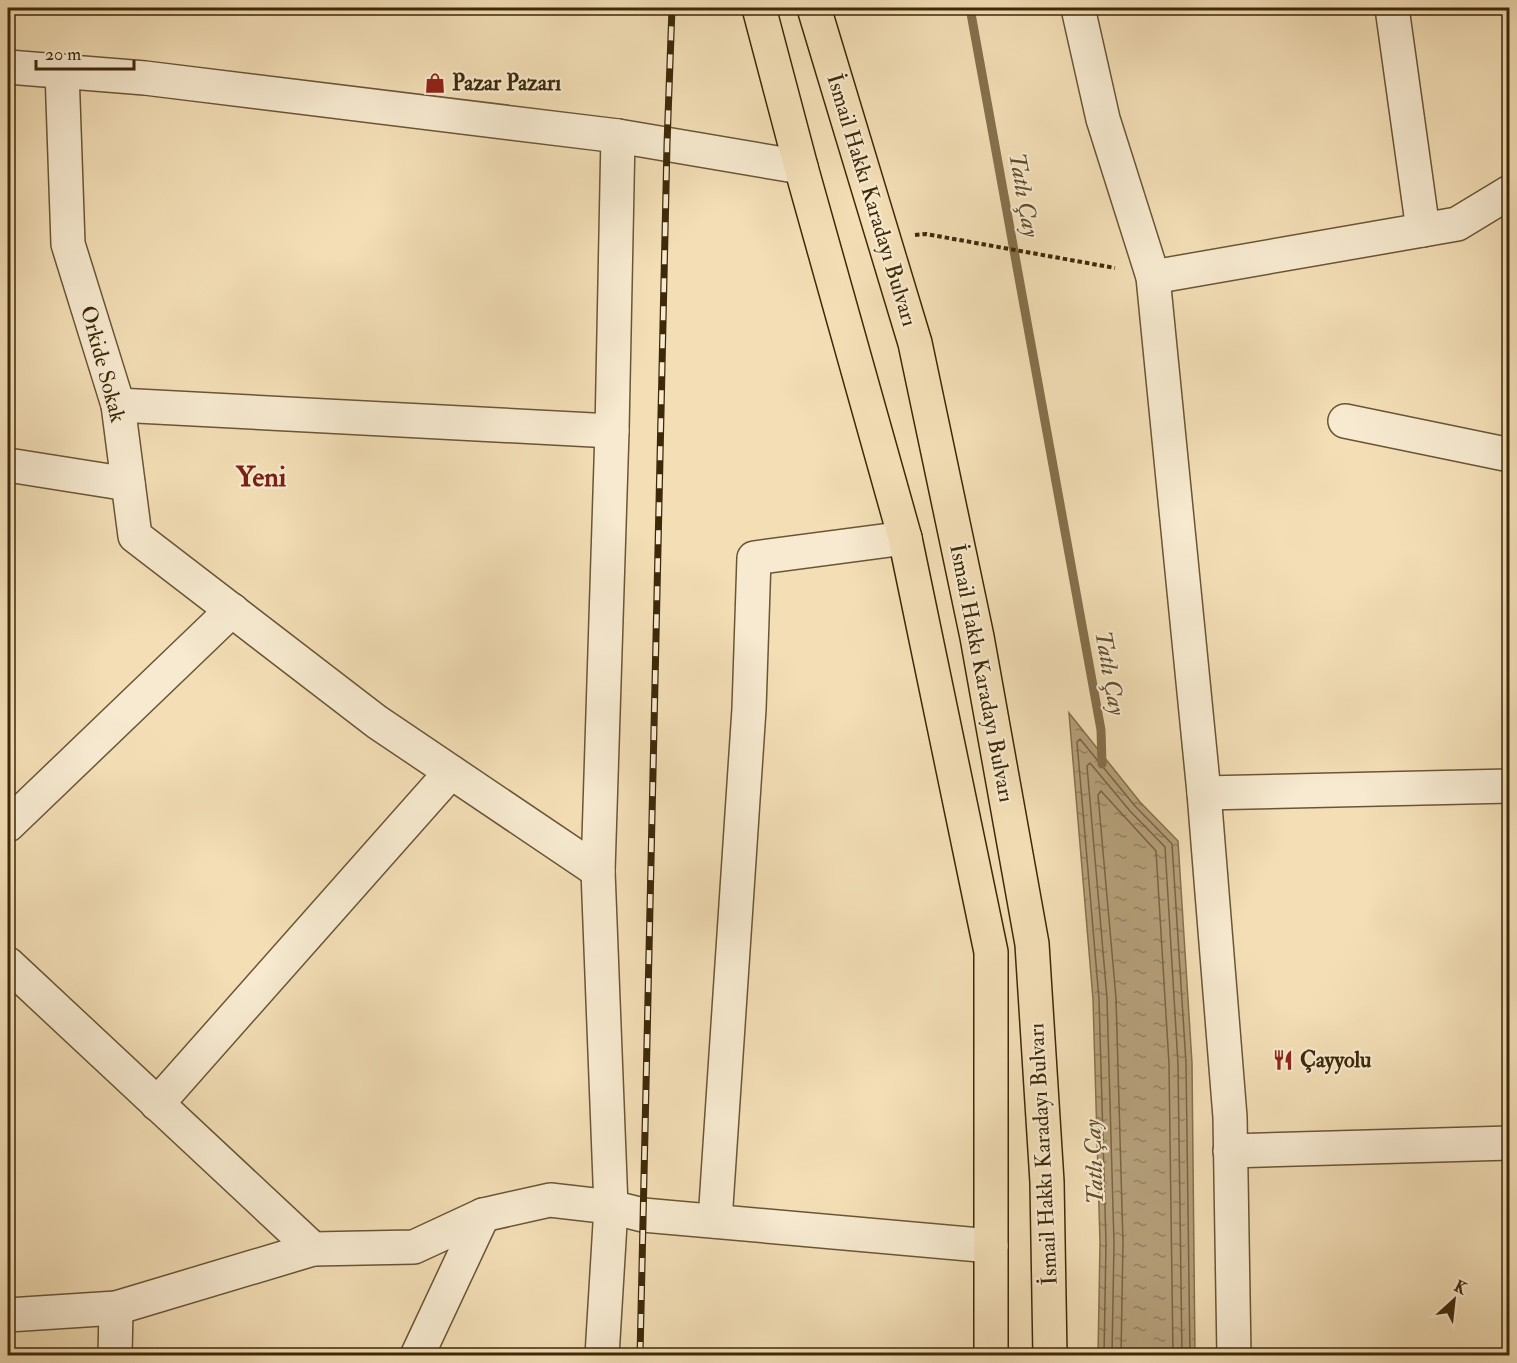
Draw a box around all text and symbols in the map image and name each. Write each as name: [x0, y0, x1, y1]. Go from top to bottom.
scale bar: [36, 33, 134, 71]
text: 20 m: [45, 43, 81, 66]
place label: Pazar Pazarı: [452, 69, 561, 97]
street label: İsmail Hakkı Karadayı Bulvarı: [820, 70, 924, 330]
shop icon: Pazar Pazarı: [423, 71, 447, 95]
water label: Tatlı Çay: [1001, 150, 1047, 240]
street label: Orkide Sokak: [74, 303, 132, 426]
district label: Yeni: [235, 460, 287, 495]
street label: İsmail Hakkı Karadayı Bulvarı: [943, 541, 1021, 805]
water label: Tatlı Çay: [1087, 628, 1133, 718]
street label: İsmail Hakkı Karadayı Bulvarı: [1022, 1022, 1064, 1286]
place label: Çayyolu: [1300, 1046, 1372, 1075]
restaurant icon: Çayyolu: [1271, 1048, 1295, 1072]
water label: Tatlı Çay: [1077, 1118, 1111, 1205]
north arrow: [1424, 1270, 1484, 1330]
text: K: [1451, 1276, 1471, 1299]

